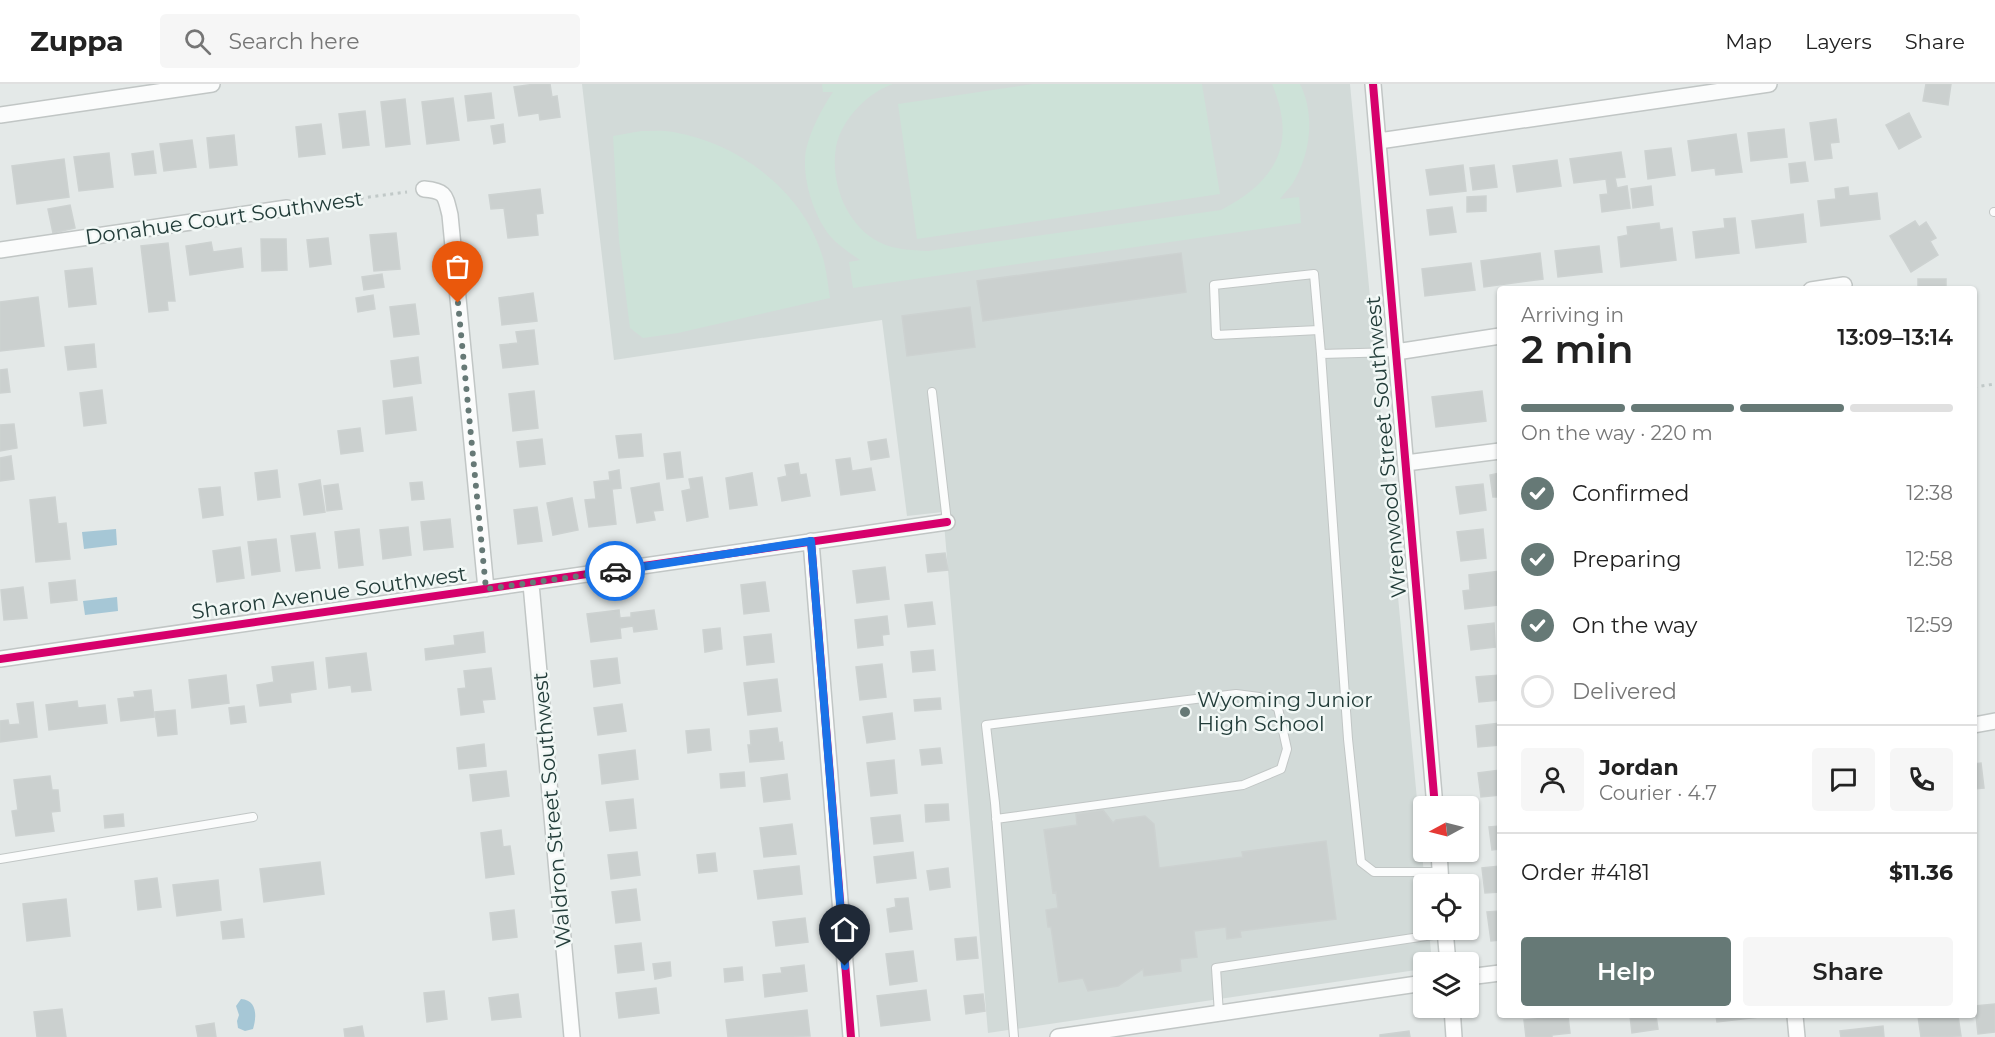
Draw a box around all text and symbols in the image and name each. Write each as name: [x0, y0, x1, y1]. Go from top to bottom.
search box: [160, 14, 580, 68]
text: Zuppa: [30, 24, 124, 58]
icon: search: [181, 25, 214, 58]
text: Search here: [229, 28, 359, 55]
text: Map: [1725, 29, 1772, 54]
text: Layers: [1805, 29, 1872, 54]
text: Share: [1905, 29, 1965, 54]
street label: Donahue Court Southwest: [83, 186, 364, 249]
pin: [432, 241, 483, 303]
icon: bag: [441, 250, 474, 283]
street label: Wrenwood Street Southwest: [1360, 295, 1411, 599]
text: Arriving in: [1521, 303, 1624, 327]
text: 13:09–13:14: [1837, 324, 1953, 351]
text: 2 min: [1521, 325, 1634, 373]
text: On the way · 220 m: [1521, 421, 1713, 445]
icon: check: [1521, 477, 1554, 510]
text: Confirmed: [1572, 480, 1689, 507]
text: 12:38: [1906, 481, 1953, 505]
courier: [585, 541, 645, 601]
icon: check: [1521, 543, 1554, 576]
text: Preparing: [1572, 546, 1681, 573]
text: 12:58: [1906, 547, 1953, 571]
icon: car: [599, 555, 632, 588]
street label: Sharon Avenue Southwest: [190, 561, 468, 624]
icon: check: [1521, 609, 1554, 642]
text: On the way: [1572, 612, 1697, 639]
text: 12:59: [1907, 613, 1953, 637]
street label: Waldron Street Southwest: [527, 671, 576, 949]
text: Delivered: [1572, 678, 1677, 705]
place label: Wyoming Junior High School: [1197, 687, 1373, 736]
marker: Wyoming Junior High School: [1178, 705, 1192, 719]
button: person: [1521, 748, 1584, 811]
button: chat: [1812, 748, 1875, 811]
button: phone: [1890, 748, 1953, 811]
text: Jordan: [1599, 754, 1679, 781]
text: Courier · 4.7: [1599, 781, 1717, 805]
north arrow: [1413, 796, 1479, 862]
map controls: [1413, 796, 1479, 1018]
text: Order #4181: [1521, 859, 1650, 886]
text: $11.36: [1889, 859, 1953, 886]
button: locate: [1413, 874, 1479, 940]
pin: [819, 904, 870, 966]
icon: home: [828, 913, 861, 946]
button: Help: [1521, 937, 1731, 1006]
button: Share: [1743, 937, 1953, 1006]
button: layers: [1413, 952, 1479, 1018]

